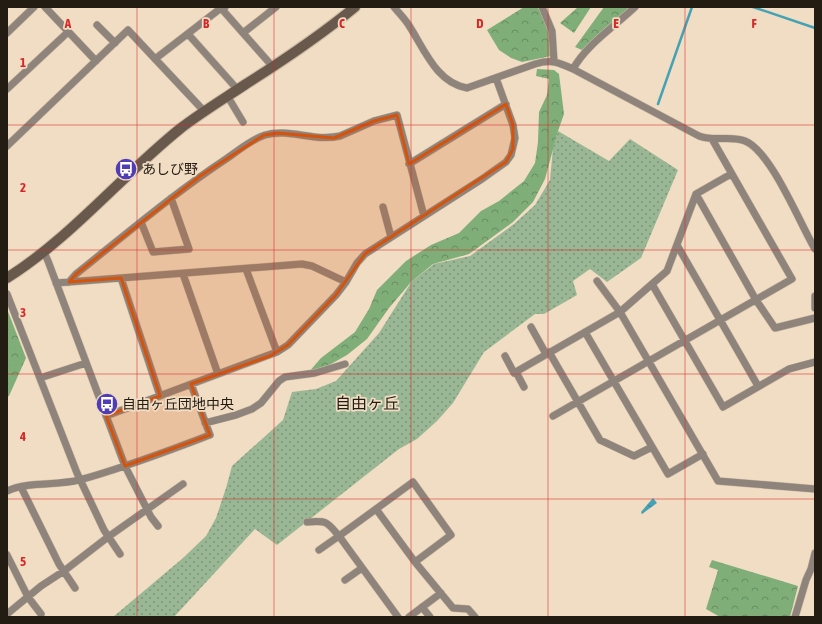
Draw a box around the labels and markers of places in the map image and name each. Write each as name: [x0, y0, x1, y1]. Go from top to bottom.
bus stop icon: あしび野: [113, 156, 139, 182]
place label: あしび野: [142, 161, 198, 177]
bus stop icon: 自由ヶ丘団地中央: [94, 391, 120, 417]
place label: 自由ヶ丘団地中央: [122, 396, 234, 412]

